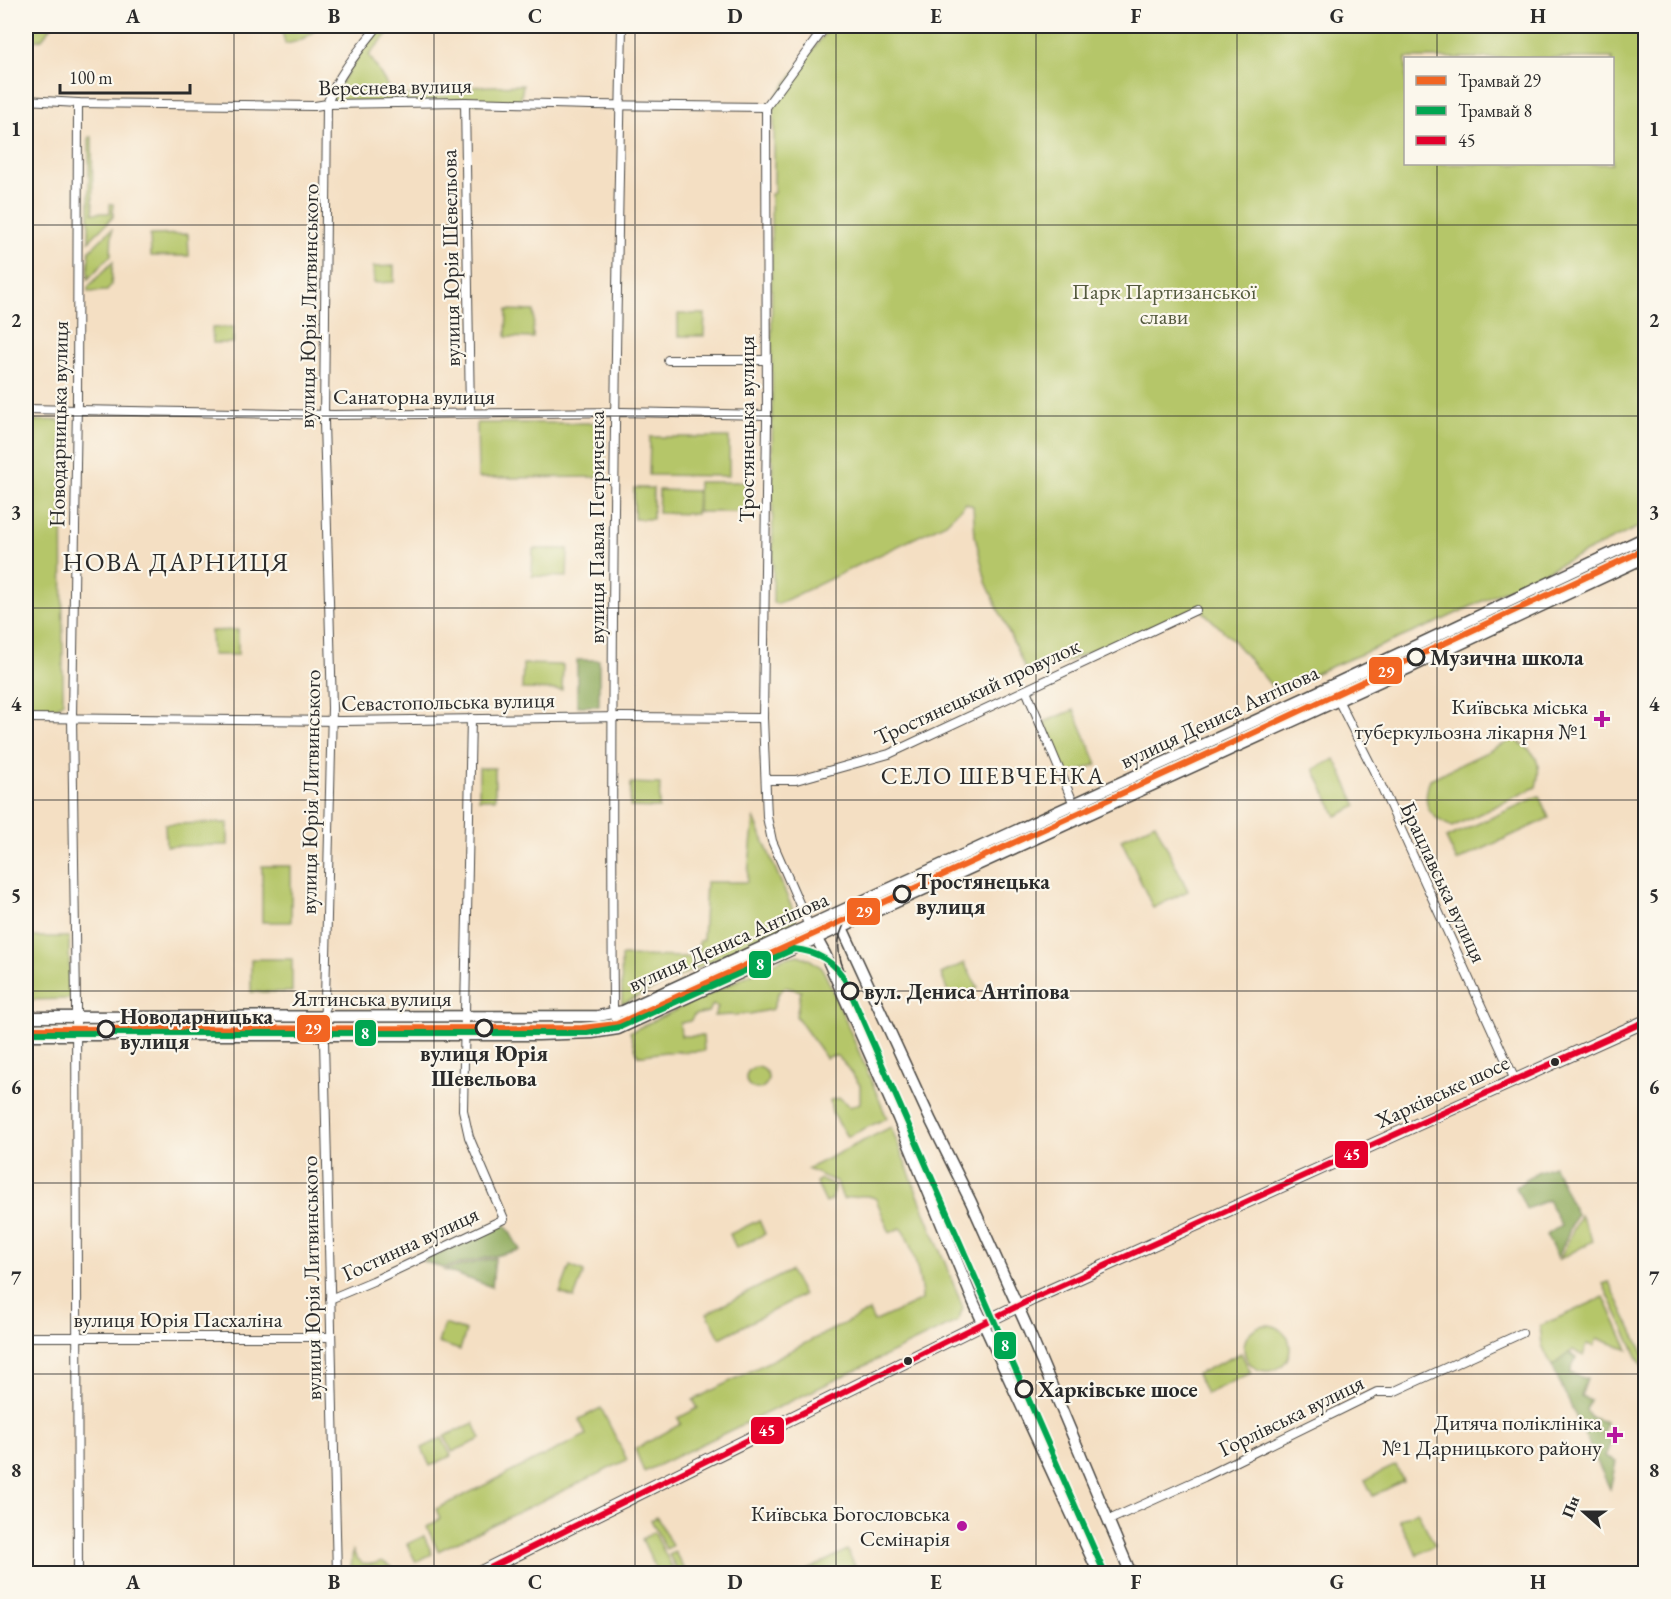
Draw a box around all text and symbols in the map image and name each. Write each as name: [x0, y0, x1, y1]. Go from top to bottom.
text: A: [125, 3, 141, 29]
text: B: [328, 3, 340, 29]
text: C: [528, 3, 542, 29]
text: D: [727, 3, 743, 29]
text: E: [930, 3, 942, 29]
text: F: [1131, 3, 1142, 29]
text: G: [1330, 3, 1344, 29]
text: H: [1530, 3, 1546, 29]
scale bar: [60, 57, 190, 95]
legend: [1404, 57, 1614, 165]
text: 100 m: [69, 66, 113, 89]
text: Трамвай 29: [1458, 69, 1541, 92]
street label: Вереснева вулиця: [318, 71, 472, 102]
text: Трамвай 8: [1458, 99, 1532, 122]
text: 1: [11, 116, 21, 142]
text: 1: [1649, 116, 1659, 142]
text: 45: [1458, 129, 1475, 152]
street label: вулиця Юрія Шевельова: [434, 149, 467, 367]
street label: вулиця Юрія Литвинського: [292, 183, 325, 429]
park label: Парк Партизанської слави: [1072, 277, 1257, 331]
text: 2: [11, 307, 22, 333]
text: 2: [1649, 307, 1660, 333]
street label: Новодарницька вулиця: [42, 320, 75, 527]
street label: Тростянецька вулиця: [732, 335, 761, 522]
street label: Санаторна вулиця: [333, 382, 495, 411]
street label: вулиця Павла Петриченка: [582, 410, 611, 644]
text: 3: [11, 499, 21, 525]
text: 3: [1649, 499, 1659, 525]
district label: НОВА ДАРНИЦЯ: [62, 545, 290, 579]
street label: Тростянецький провулок: [870, 631, 1085, 752]
place label: Музична школа: [1430, 643, 1584, 672]
marker: Музична школа: [1407, 648, 1425, 666]
line badge: 29: [1368, 656, 1403, 685]
street label: вулиця Дениса Антіпова: [1115, 658, 1323, 775]
text: 29: [1378, 661, 1395, 682]
street label: вулиця Юрія Литвинського: [294, 669, 327, 915]
street label: Севастопольська вулиця: [341, 685, 555, 718]
text: 4: [11, 691, 22, 717]
text: 4: [1649, 691, 1660, 717]
place label: Київська міська туберкульозна лікарня №1: [1355, 692, 1588, 746]
marker: Київська міська туберкульозна лікарня №1: [1593, 710, 1611, 728]
district label: СЕЛО ШЕВЧЕНКА: [881, 760, 1105, 791]
street label: Брацлавська вулиця: [1394, 797, 1494, 968]
place label: Тростянецька вулиця: [916, 867, 1050, 921]
text: 5: [11, 882, 21, 908]
text: 5: [1649, 882, 1659, 908]
street label: вулиця Дениса Антіпова: [624, 884, 833, 999]
marker: Тростянецька вулиця: [893, 885, 911, 903]
line badge: 29: [846, 897, 881, 926]
text: 29: [856, 901, 873, 922]
line badge: 8: [748, 950, 772, 979]
text: 8: [756, 954, 764, 975]
place label: вул. Дениса Антіпова: [864, 977, 1070, 1006]
marker: вул. Дениса Антіпова: [841, 982, 859, 1000]
street label: Ялтинська вулиця: [291, 984, 452, 1013]
place label: Новодарницька вулиця: [120, 1002, 273, 1056]
line badge: 29: [296, 1014, 331, 1043]
text: 29: [305, 1018, 322, 1039]
line badge: 8: [354, 1019, 377, 1047]
marker: вулиця Юрія Шевельова: [475, 1019, 493, 1037]
marker: Новодарницька вулиця: [97, 1020, 115, 1038]
text: 8: [361, 1023, 369, 1044]
place label: вулиця Юрія Шевельова: [420, 1039, 548, 1093]
street label: Харківське шосе: [1370, 1048, 1514, 1136]
unlabelled marker: [1549, 1056, 1561, 1068]
text: 6: [11, 1074, 22, 1100]
text: 6: [1649, 1074, 1660, 1100]
line badge: 45: [1334, 1140, 1369, 1169]
text: 45: [1344, 1144, 1360, 1165]
street label: вулиця Юрія Литвинського: [295, 1155, 328, 1401]
street label: Гостинна вулиця: [337, 1199, 483, 1288]
text: 7: [11, 1265, 22, 1291]
text: 7: [1649, 1265, 1660, 1291]
street label: вулиця Юрія Пасхаліна: [73, 1305, 283, 1334]
line badge: 8: [993, 1331, 1017, 1360]
text: 8: [1001, 1335, 1009, 1356]
unlabelled marker: [902, 1355, 914, 1367]
street label: Горлівська вулиця: [1214, 1368, 1369, 1463]
place label: Харківське шосе: [1037, 1375, 1198, 1404]
marker: Харківське шосе: [1015, 1380, 1033, 1398]
place label: Дитяча поліклініка №1 Дарницького району: [1382, 1408, 1602, 1462]
line badge: 45: [750, 1416, 785, 1445]
text: 45: [759, 1420, 775, 1441]
marker: Дитяча поліклініка №1 Дарницького району: [1606, 1426, 1624, 1444]
text: 8: [11, 1457, 21, 1483]
text: 8: [1649, 1457, 1659, 1483]
north arrow: [1554, 1482, 1614, 1542]
text: Пн: [1557, 1493, 1584, 1521]
place label: Київська Богословська Семінарія: [751, 1499, 950, 1553]
marker: Київська Богословська Семінарія: [955, 1519, 969, 1533]
text: A: [125, 1569, 141, 1595]
text: B: [328, 1569, 340, 1595]
text: C: [528, 1569, 542, 1595]
text: D: [727, 1569, 743, 1595]
text: E: [930, 1569, 942, 1595]
text: F: [1131, 1569, 1142, 1595]
text: G: [1330, 1569, 1344, 1595]
text: H: [1530, 1569, 1546, 1595]

